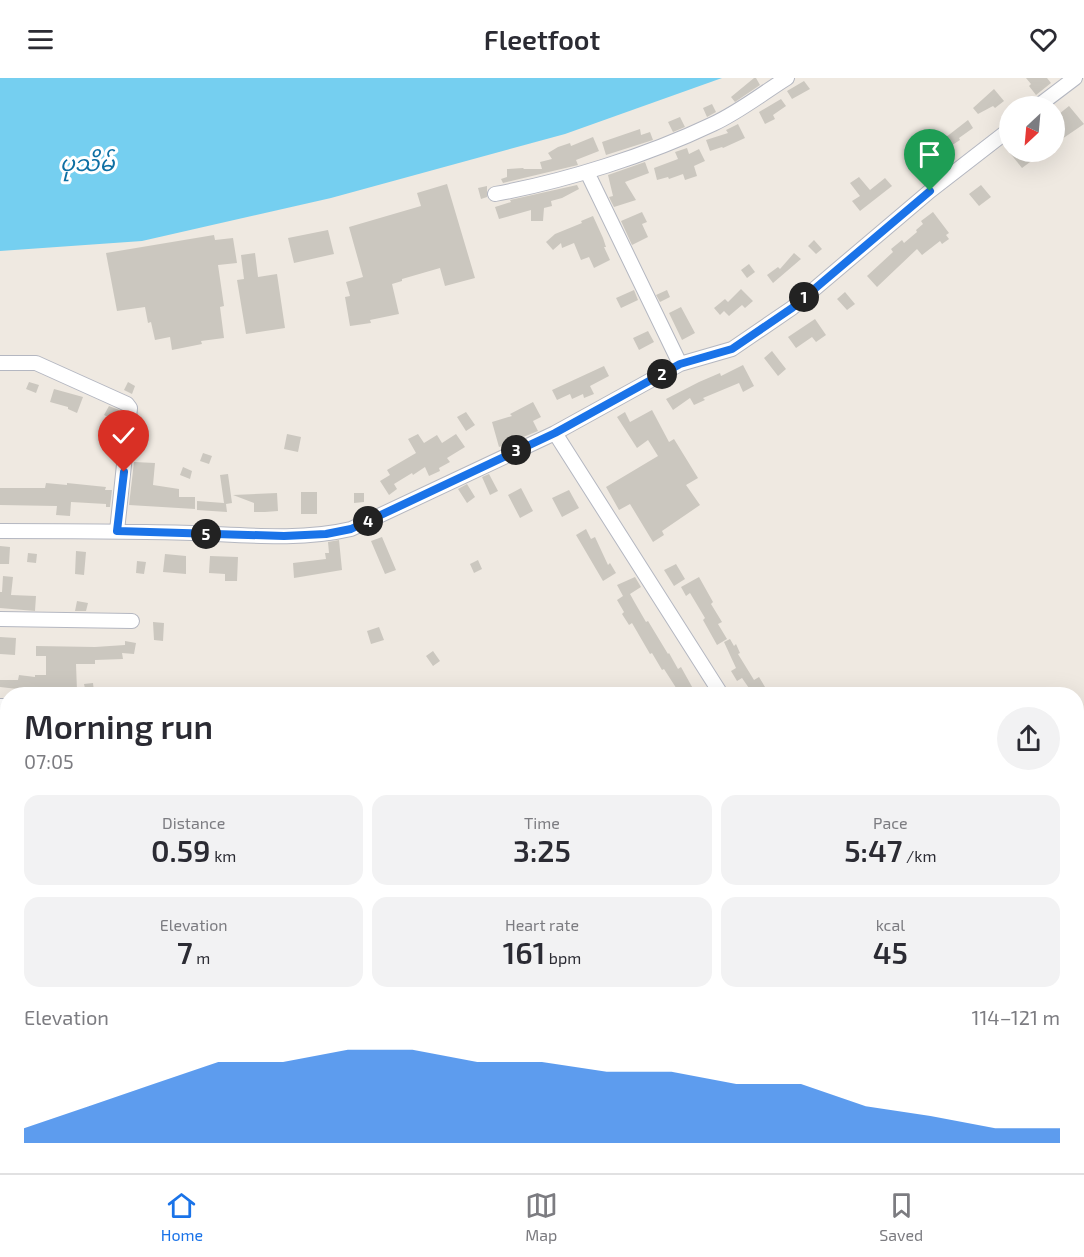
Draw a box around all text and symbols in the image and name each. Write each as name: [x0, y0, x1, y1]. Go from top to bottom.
icon: menu: [24, 23, 57, 56]
text: Fleetfoot: [484, 23, 600, 55]
icon: heart: [1027, 23, 1060, 56]
north arrow: [999, 96, 1065, 162]
map controls: [999, 96, 1065, 162]
pin: [904, 129, 955, 191]
icon: arrive: [913, 138, 946, 171]
water label: ပုသိမ်: [60, 148, 115, 182]
pin: 1: [789, 282, 819, 312]
text: 1: [801, 287, 807, 306]
pin: 2: [647, 359, 677, 389]
text: 2: [657, 364, 667, 383]
pin: [98, 410, 149, 472]
icon: check: [107, 419, 140, 452]
pin: 3: [501, 435, 531, 465]
text: 3: [511, 440, 521, 459]
pin: 4: [353, 506, 383, 536]
text: 4: [363, 511, 373, 530]
pin: 5: [191, 519, 221, 549]
text: 5: [202, 524, 210, 543]
text: Morning run: [24, 706, 213, 746]
button: share: [997, 707, 1060, 770]
text: 07:05: [24, 749, 74, 773]
text: Distance: [162, 813, 225, 832]
text: Time: [524, 813, 560, 832]
text: Pace: [873, 813, 908, 832]
text: 0.59: [151, 832, 211, 868]
text: 3:25: [513, 832, 571, 868]
text: 5:47: [844, 832, 902, 868]
text: km: [211, 846, 236, 865]
text: /km: [902, 846, 936, 865]
text: Elevation: [160, 915, 228, 934]
text: Heart rate: [505, 915, 579, 934]
text: kcal: [876, 915, 905, 934]
text: 7: [177, 934, 193, 970]
text: 161: [503, 934, 545, 970]
text: 45: [873, 934, 908, 970]
text: m: [193, 948, 210, 967]
text: bpm: [545, 948, 581, 967]
text: Elevation: [24, 1005, 109, 1029]
text: 114–121 m: [971, 1005, 1060, 1029]
tab: Home: [161, 1189, 203, 1244]
tab: Map: [525, 1189, 558, 1244]
tab: Saved: [879, 1189, 923, 1244]

